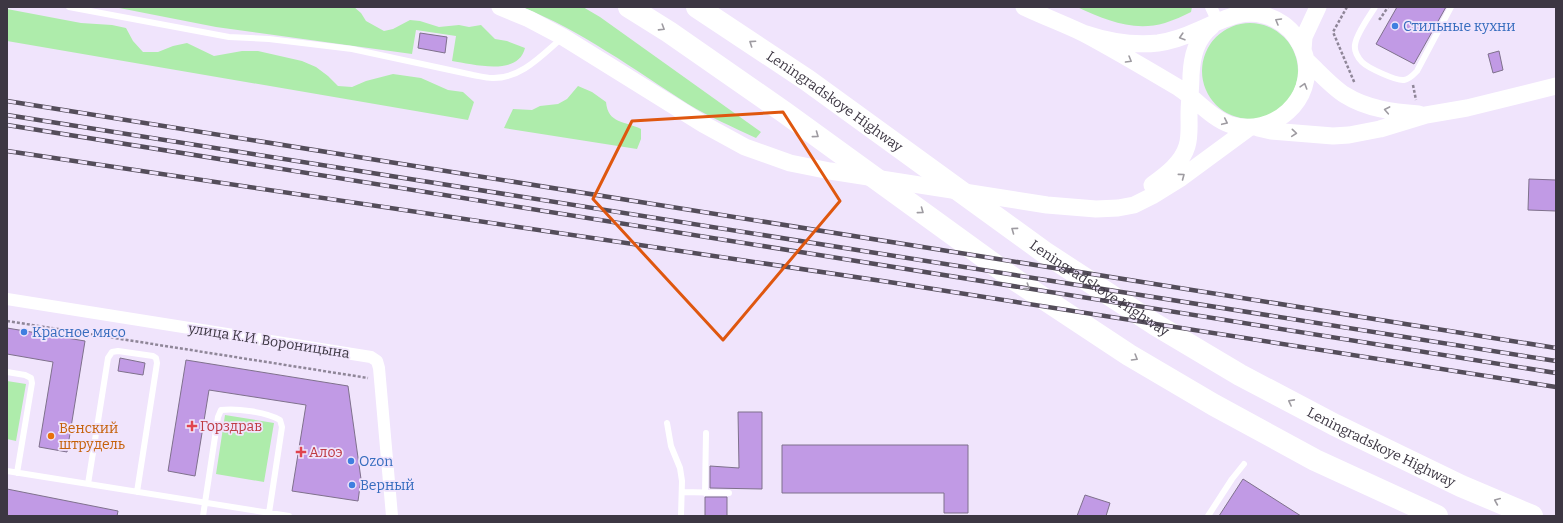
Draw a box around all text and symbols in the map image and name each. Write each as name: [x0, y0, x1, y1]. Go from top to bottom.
place label: Стильные кухни: [1403, 18, 1515, 35]
one-way arrow: [1275, 19, 1282, 26]
marker: Стильные кухни: [1390, 21, 1400, 31]
one-way arrow: [658, 23, 665, 30]
one-way arrow: [1179, 32, 1186, 41]
one-way arrow: [749, 40, 756, 48]
street label: Leningradskoye Highway: [764, 47, 907, 156]
one-way arrow: [1125, 55, 1132, 62]
one-way arrow: [1299, 83, 1308, 90]
one-way arrow: [1384, 106, 1390, 114]
one-way arrow: [1221, 117, 1228, 125]
one-way arrow: [1291, 128, 1297, 137]
one-way arrow: [811, 130, 818, 137]
one-way arrow: [1178, 174, 1185, 181]
one-way arrow: [917, 206, 924, 214]
one-way arrow: [1012, 228, 1019, 235]
street label: Leningradskoye Highway: [1027, 236, 1173, 340]
one-way arrow: [1022, 282, 1029, 289]
street label: улица К.И. Вороницына: [186, 320, 351, 362]
place label: Красное мясо: [32, 324, 126, 341]
marker: Красное мясо: [19, 327, 29, 337]
one-way arrow: [1131, 354, 1138, 361]
one-way arrow: [1288, 399, 1295, 407]
street label: Leningradskoye Highway: [1304, 403, 1459, 491]
place label: Горздрав: [200, 418, 262, 435]
place label: Венский штрудель: [59, 420, 125, 453]
marker: Горздрав: [187, 421, 197, 431]
marker: Венский штрудель: [46, 431, 56, 441]
place label: Алоэ: [309, 444, 342, 461]
marker: Алоэ: [296, 447, 306, 457]
place label: Ozon: [359, 453, 393, 470]
marker: Ozon: [346, 456, 356, 466]
place label: Верный: [360, 477, 415, 494]
marker: Верный: [347, 480, 357, 490]
one-way arrow: [1493, 498, 1501, 506]

